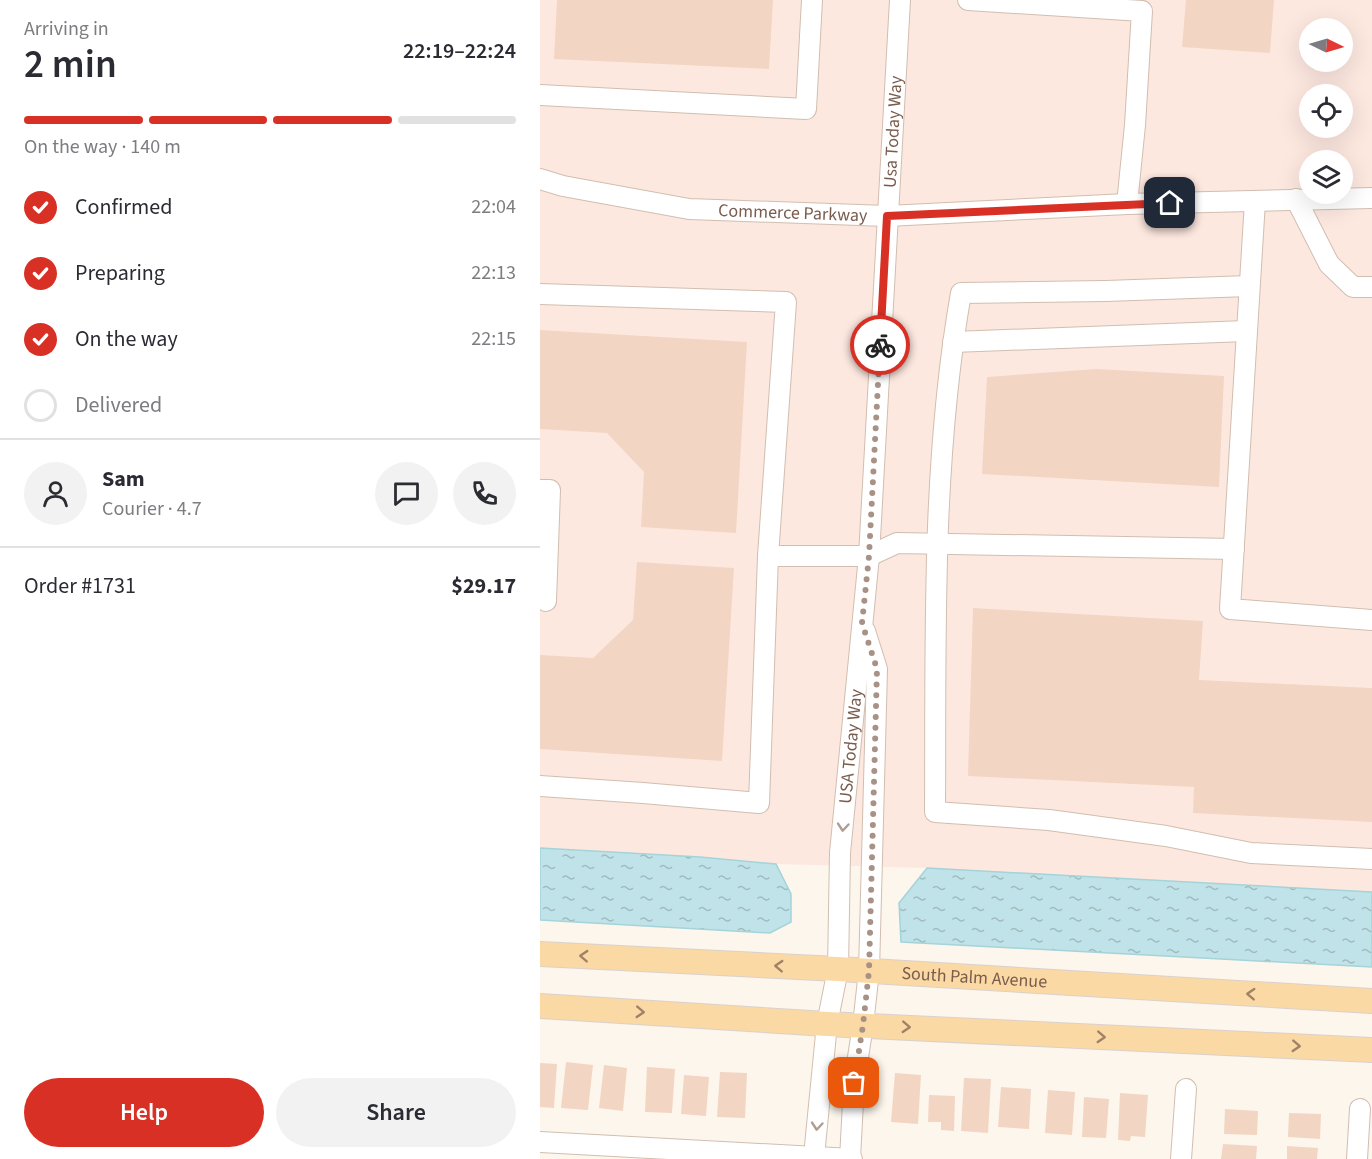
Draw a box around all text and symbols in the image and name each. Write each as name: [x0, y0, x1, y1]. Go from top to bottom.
text: Arriving in: [24, 15, 109, 43]
north arrow: [1299, 18, 1353, 72]
map controls: [1299, 18, 1353, 204]
text: 22:19–22:24: [403, 35, 516, 67]
text: 2 min: [24, 37, 117, 93]
street label: Usa Today Way: [877, 74, 908, 189]
button: locate: [1299, 84, 1353, 138]
text: On the way · 140 m: [24, 133, 181, 161]
button: layers: [1299, 150, 1353, 204]
pin: [1144, 177, 1195, 228]
icon: home: [1153, 186, 1186, 219]
icon: check: [24, 191, 57, 224]
text: Confirmed: [75, 191, 172, 223]
text: 22:04: [471, 193, 516, 221]
street label: Commerce Parkway: [718, 198, 868, 228]
icon: check: [24, 257, 57, 290]
text: Preparing: [75, 257, 165, 289]
text: 22:13: [471, 259, 516, 287]
courier: [850, 315, 910, 375]
icon: check: [24, 323, 57, 356]
text: On the way: [75, 323, 178, 355]
text: 22:15: [471, 325, 516, 353]
icon: bike: [864, 329, 897, 362]
text: Delivered: [75, 389, 162, 421]
button: person: [24, 462, 87, 525]
button: chat: [375, 462, 438, 525]
button: phone: [453, 462, 516, 525]
text: Sam: [102, 463, 145, 495]
text: Courier · 4.7: [102, 495, 202, 523]
text: Order #1731: [24, 570, 136, 602]
text: $29.17: [451, 570, 516, 602]
street label: USA Today Way: [832, 687, 869, 805]
one-way arrow: [837, 823, 850, 832]
one-way arrow: [580, 950, 589, 963]
one-way arrow: [775, 960, 784, 973]
street label: South Palm Avenue: [901, 960, 1048, 994]
one-way arrow: [1246, 988, 1255, 1001]
one-way arrow: [636, 1006, 645, 1019]
one-way arrow: [902, 1021, 911, 1034]
one-way arrow: [1096, 1030, 1105, 1043]
one-way arrow: [1291, 1039, 1300, 1052]
pin: [828, 1057, 879, 1108]
icon: bag: [837, 1066, 870, 1099]
button: Help: [24, 1078, 264, 1147]
button: Share: [276, 1078, 516, 1147]
one-way arrow: [811, 1121, 824, 1130]

